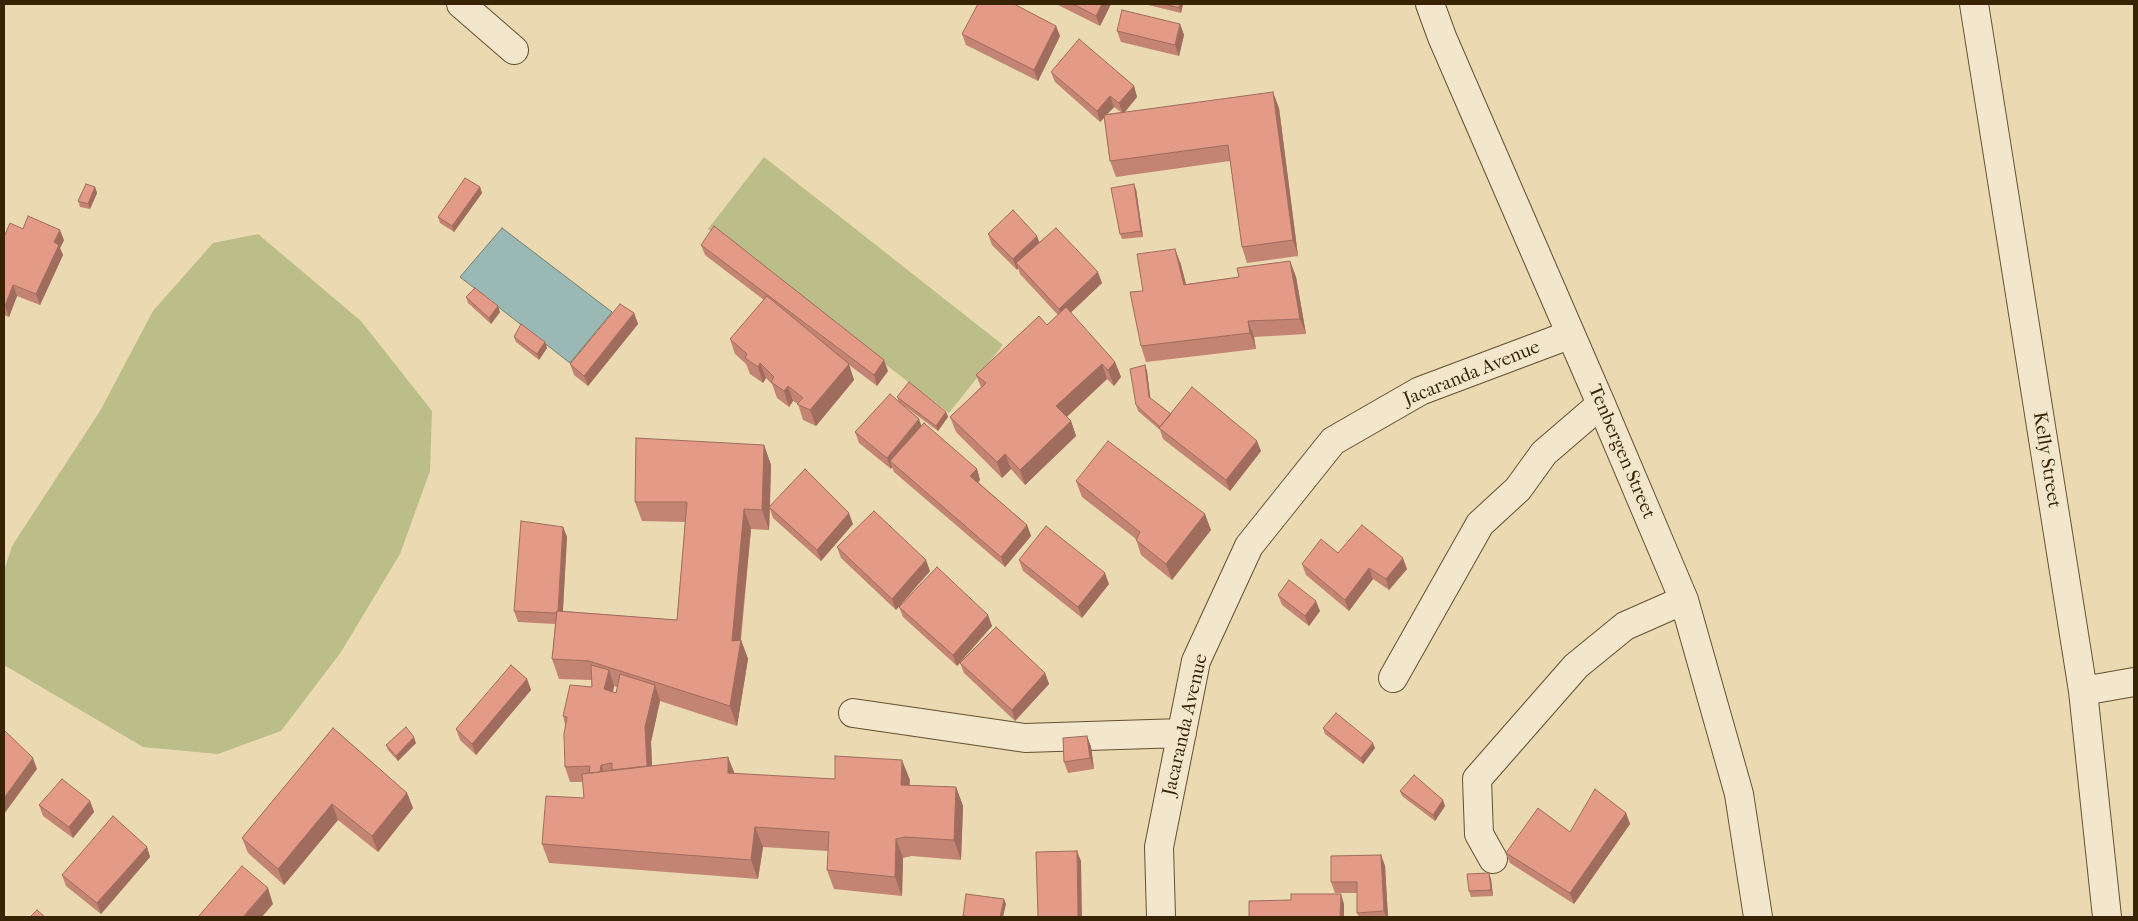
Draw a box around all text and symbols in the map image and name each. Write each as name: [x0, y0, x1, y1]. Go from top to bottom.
street label: Jacaranda Avenue: [1400, 336, 1544, 412]
street label: Tenbergen Street: [1582, 381, 1660, 523]
street label: Kelly Street: [2027, 410, 2065, 510]
street label: Jacaranda Avenue: [1159, 652, 1213, 798]

